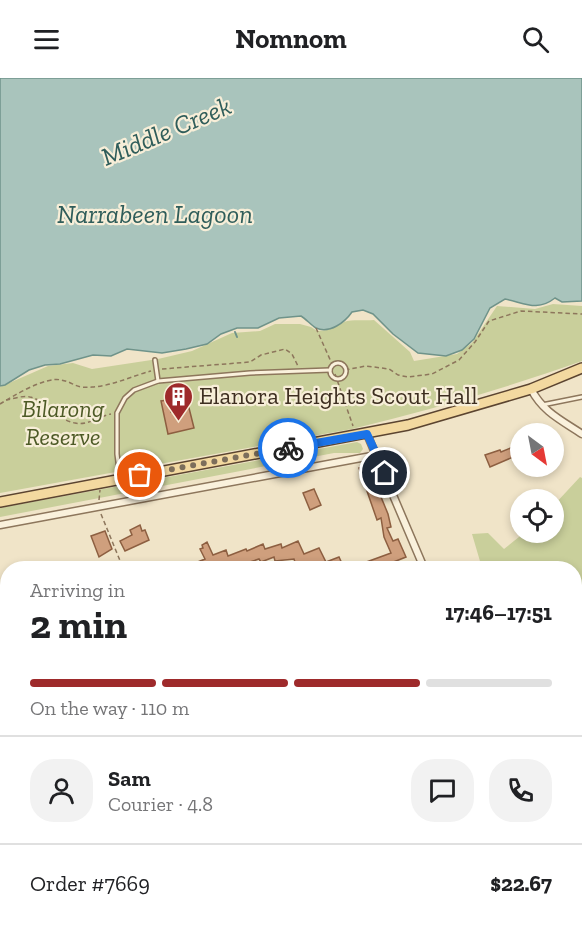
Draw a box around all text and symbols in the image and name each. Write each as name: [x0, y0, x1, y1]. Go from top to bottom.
icon: menu: [30, 23, 63, 56]
text: Nomnom: [235, 23, 347, 55]
icon: search: [519, 23, 552, 56]
water label: Middle Creek: [96, 89, 236, 173]
water label: Narrabeen Lagoon: [57, 198, 253, 230]
building icon: Elanora Heights Scout Hall: [162, 380, 194, 422]
place label: Elanora Heights Scout Hall: [199, 381, 478, 410]
park label: Bilarong Reserve: [22, 394, 105, 451]
courier: [258, 418, 318, 478]
north arrow: [510, 423, 564, 477]
map controls: [510, 423, 564, 543]
icon: bike: [272, 432, 305, 465]
pin: [359, 447, 410, 498]
pin: [114, 449, 165, 500]
icon: home: [368, 456, 401, 489]
icon: bag: [123, 458, 156, 491]
button: locate: [510, 489, 564, 543]
text: Arriving in: [30, 578, 125, 602]
text: 17:46–17:51: [445, 599, 552, 626]
text: 2 min: [30, 601, 127, 648]
text: On the way · 110 m: [30, 696, 189, 720]
button: person: [30, 759, 93, 822]
button: chat: [411, 759, 474, 822]
button: phone: [489, 759, 552, 822]
text: Sam: [108, 765, 151, 792]
text: Courier · 4.8: [108, 792, 213, 816]
text: Order #7669: [30, 870, 150, 897]
text: $22.67: [490, 870, 552, 897]

